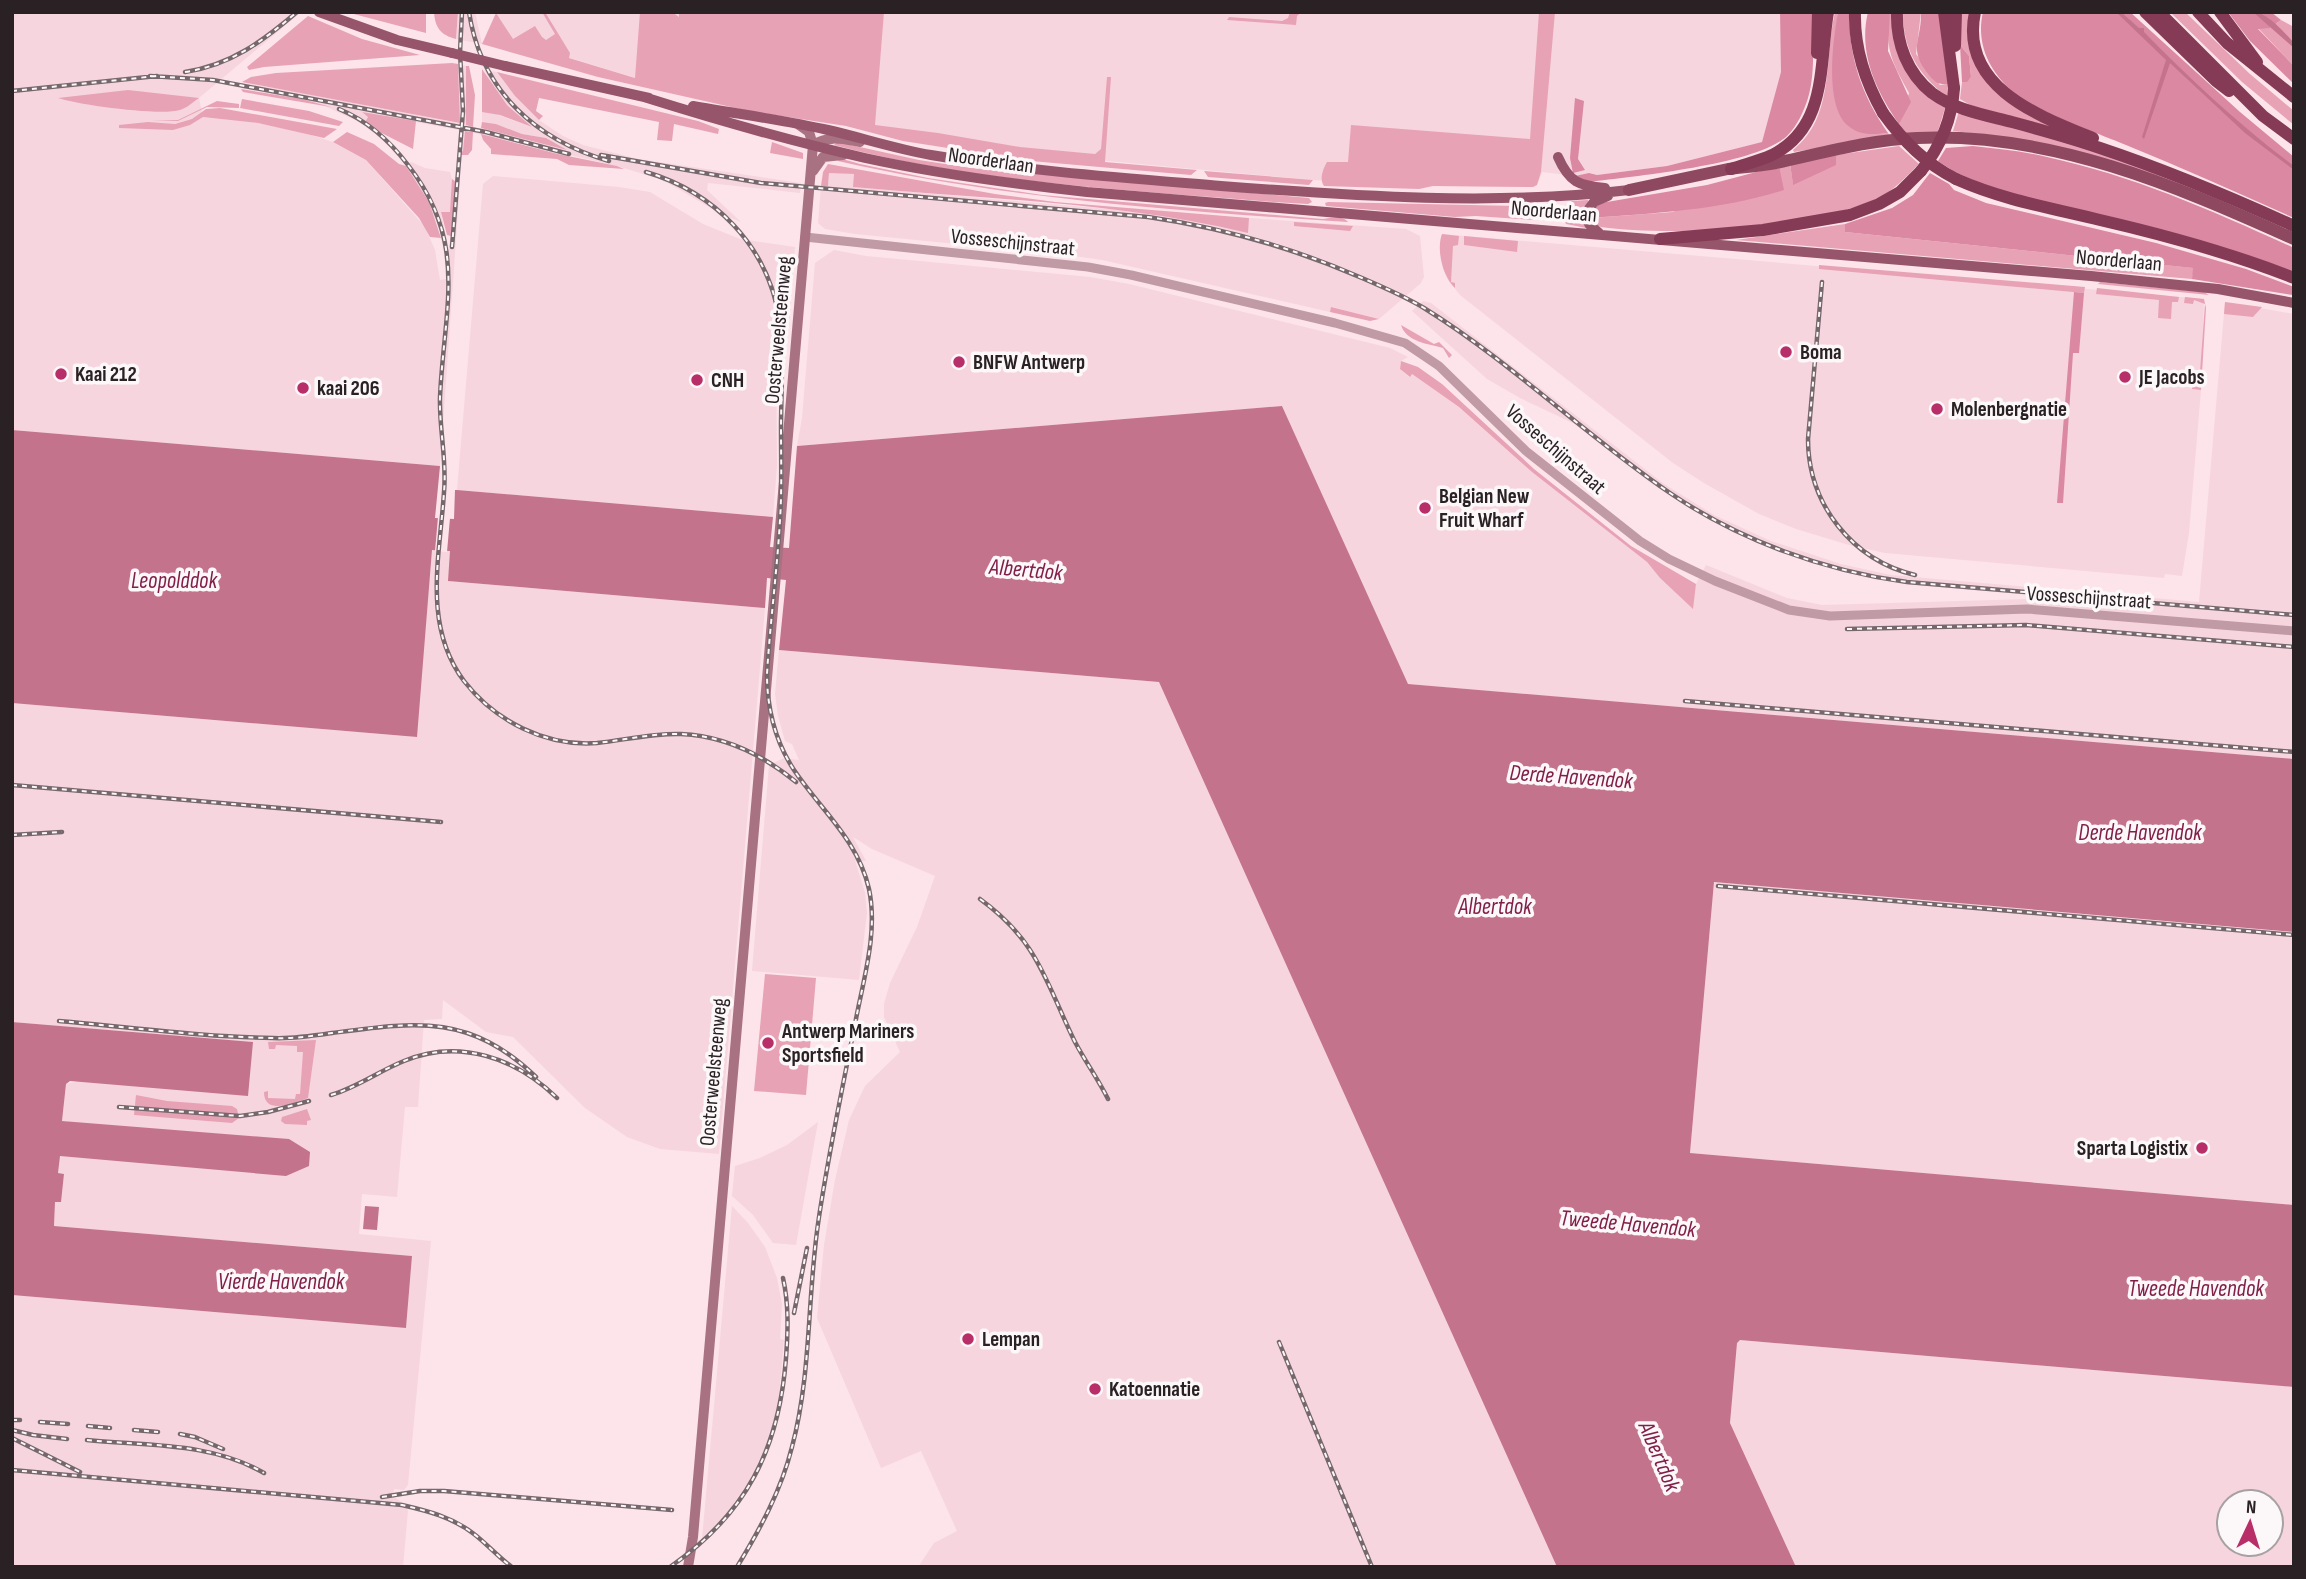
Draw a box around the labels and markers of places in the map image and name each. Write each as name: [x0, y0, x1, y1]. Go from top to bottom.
place label: Boma: [1800, 340, 1842, 365]
marker: Boma: [1778, 344, 1794, 360]
place label: BNFW Antwerp: [973, 350, 1085, 375]
marker: BNFW Antwerp: [951, 354, 967, 370]
place label: Kaai 212: [75, 362, 137, 387]
place label: JE Jacobs: [2138, 365, 2205, 390]
marker: Kaai 212: [53, 366, 69, 382]
place label: CNH: [711, 368, 744, 393]
marker: JE Jacobs: [2117, 369, 2133, 385]
marker: CNH: [689, 372, 705, 388]
place label: kaai 206: [317, 376, 380, 401]
marker: kaai 206: [295, 380, 311, 396]
place label: Molenbergnatie: [1951, 397, 2067, 422]
marker: Molenbergnatie: [1929, 401, 1945, 417]
place label: Belgian New Fruit Wharf: [1439, 484, 1530, 533]
marker: Belgian New Fruit Wharf: [1417, 500, 1433, 516]
place label: Antwerp Mariners Sportsfield: [781, 1019, 914, 1068]
marker: Antwerp Mariners Sportsfield: [760, 1035, 776, 1051]
place label: Sparta Logistix: [2077, 1136, 2188, 1161]
marker: Sparta Logistix: [2194, 1140, 2210, 1156]
place label: Lempan: [982, 1327, 1040, 1352]
marker: Lempan: [960, 1331, 976, 1347]
place label: Katoennatie: [1109, 1377, 1200, 1402]
marker: Katoennatie: [1087, 1381, 1103, 1397]

